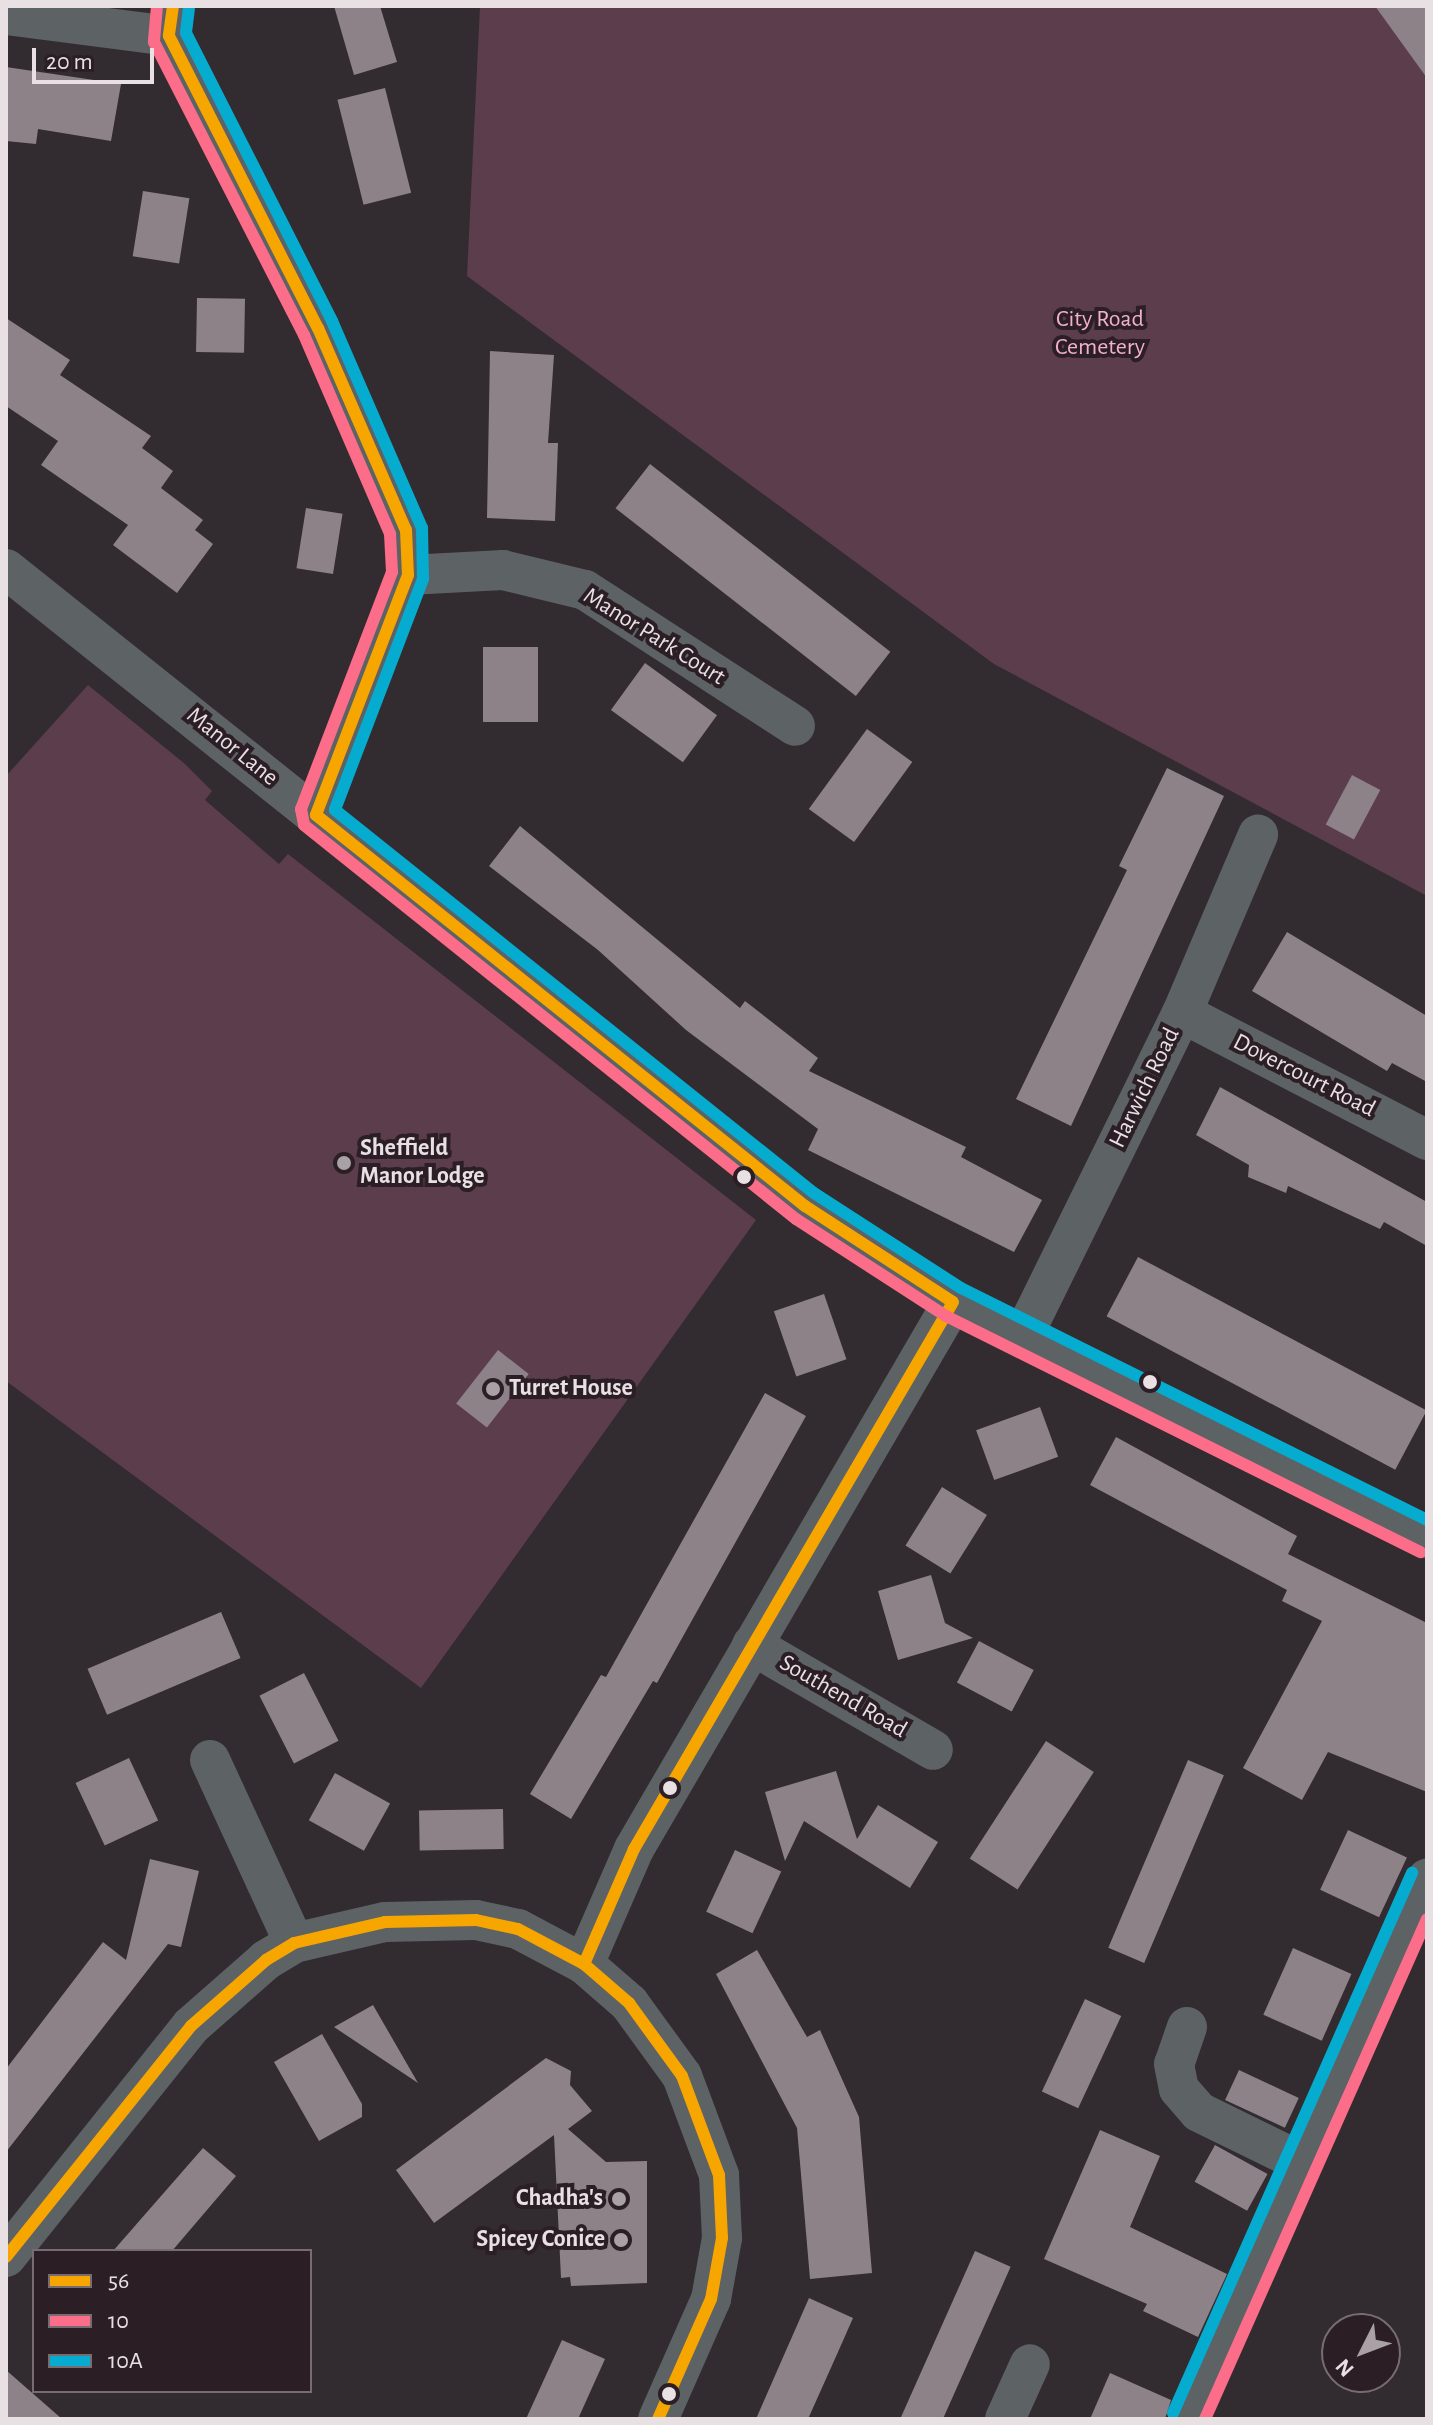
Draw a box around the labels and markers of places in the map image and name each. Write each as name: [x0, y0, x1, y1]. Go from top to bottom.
place label: Sheffield Manor Lodge: [360, 1135, 485, 1191]
marker: Sheffield Manor Lodge: [335, 1154, 353, 1172]
unlabelled marker: [736, 1169, 752, 1185]
unlabelled marker: [1142, 1374, 1158, 1390]
place label: Turret House: [509, 1375, 633, 1403]
marker: Turret House: [484, 1380, 502, 1398]
unlabelled marker: [662, 1780, 678, 1796]
place label: Chadha's: [516, 2185, 603, 2213]
marker: Chadha's: [610, 2190, 628, 2208]
place label: Spicey Conice: [476, 2226, 605, 2254]
marker: Spicey Conice: [612, 2231, 630, 2249]
unlabelled marker: [661, 2386, 677, 2402]

